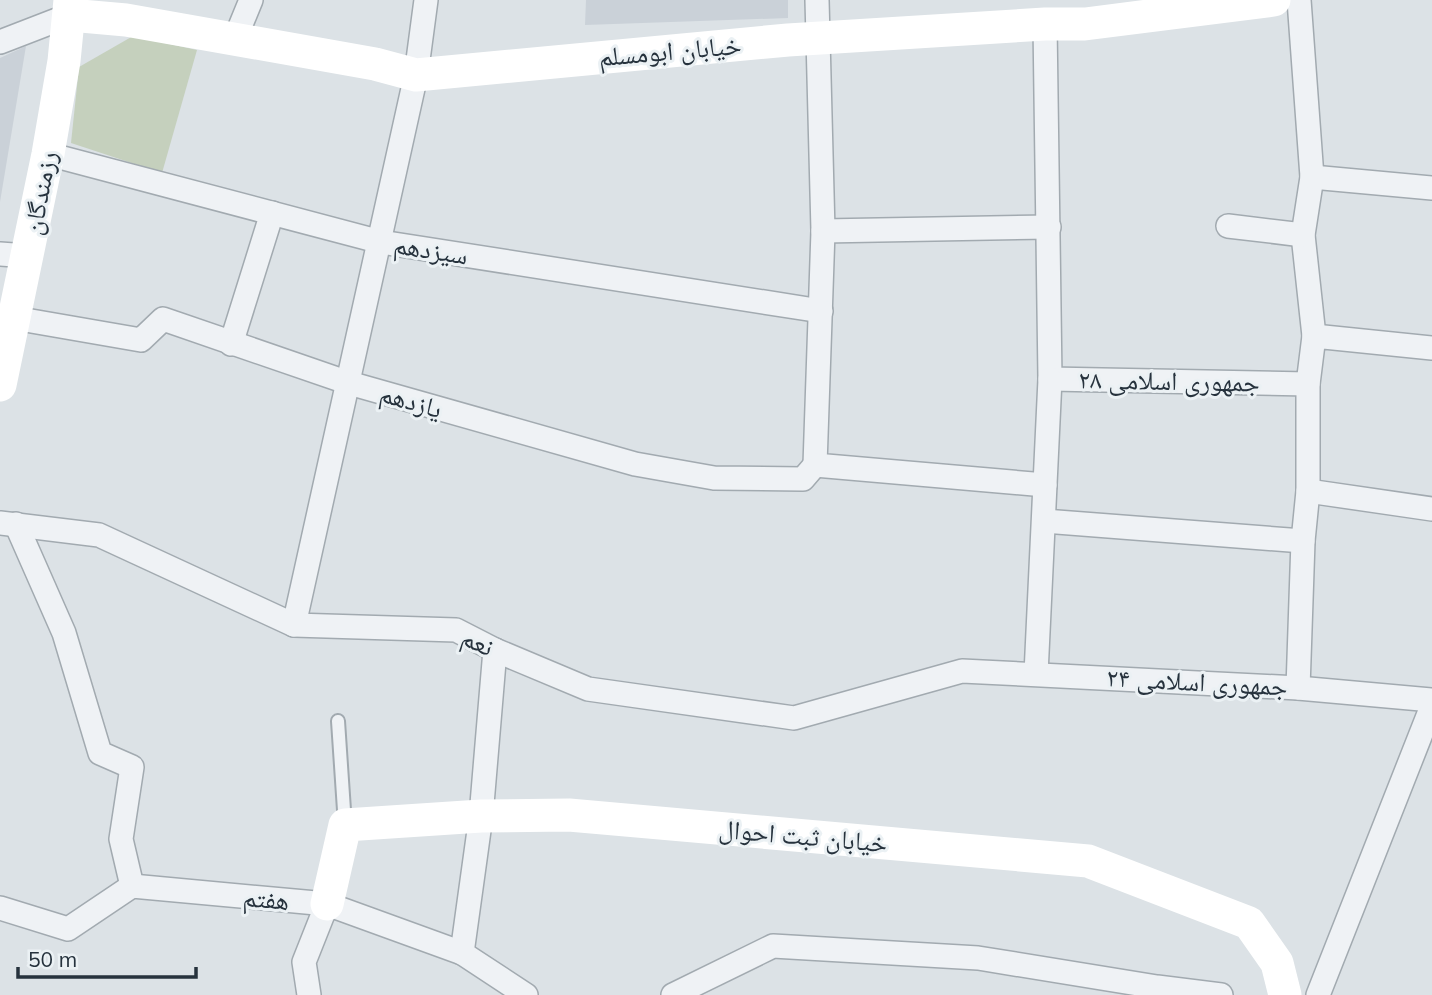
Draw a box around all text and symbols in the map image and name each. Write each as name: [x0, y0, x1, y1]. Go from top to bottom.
street label: خیابان ابومسلم: [597, 28, 743, 74]
street label: رزمندگان: [15, 148, 64, 238]
street label: سیزدهم: [391, 227, 471, 273]
street label: جمهوری اسلامی ۲۸: [1078, 362, 1260, 399]
street label: یازدهم: [376, 376, 446, 426]
street label: نعم: [456, 620, 500, 664]
street label: جمهوری اسلامی ۲۴: [1106, 660, 1288, 703]
street label: خیابان ثبت احوال: [717, 812, 889, 859]
street label: هفتم: [241, 880, 291, 918]
scale bar: [18, 936, 196, 980]
text: 50 m: [28, 946, 77, 972]

